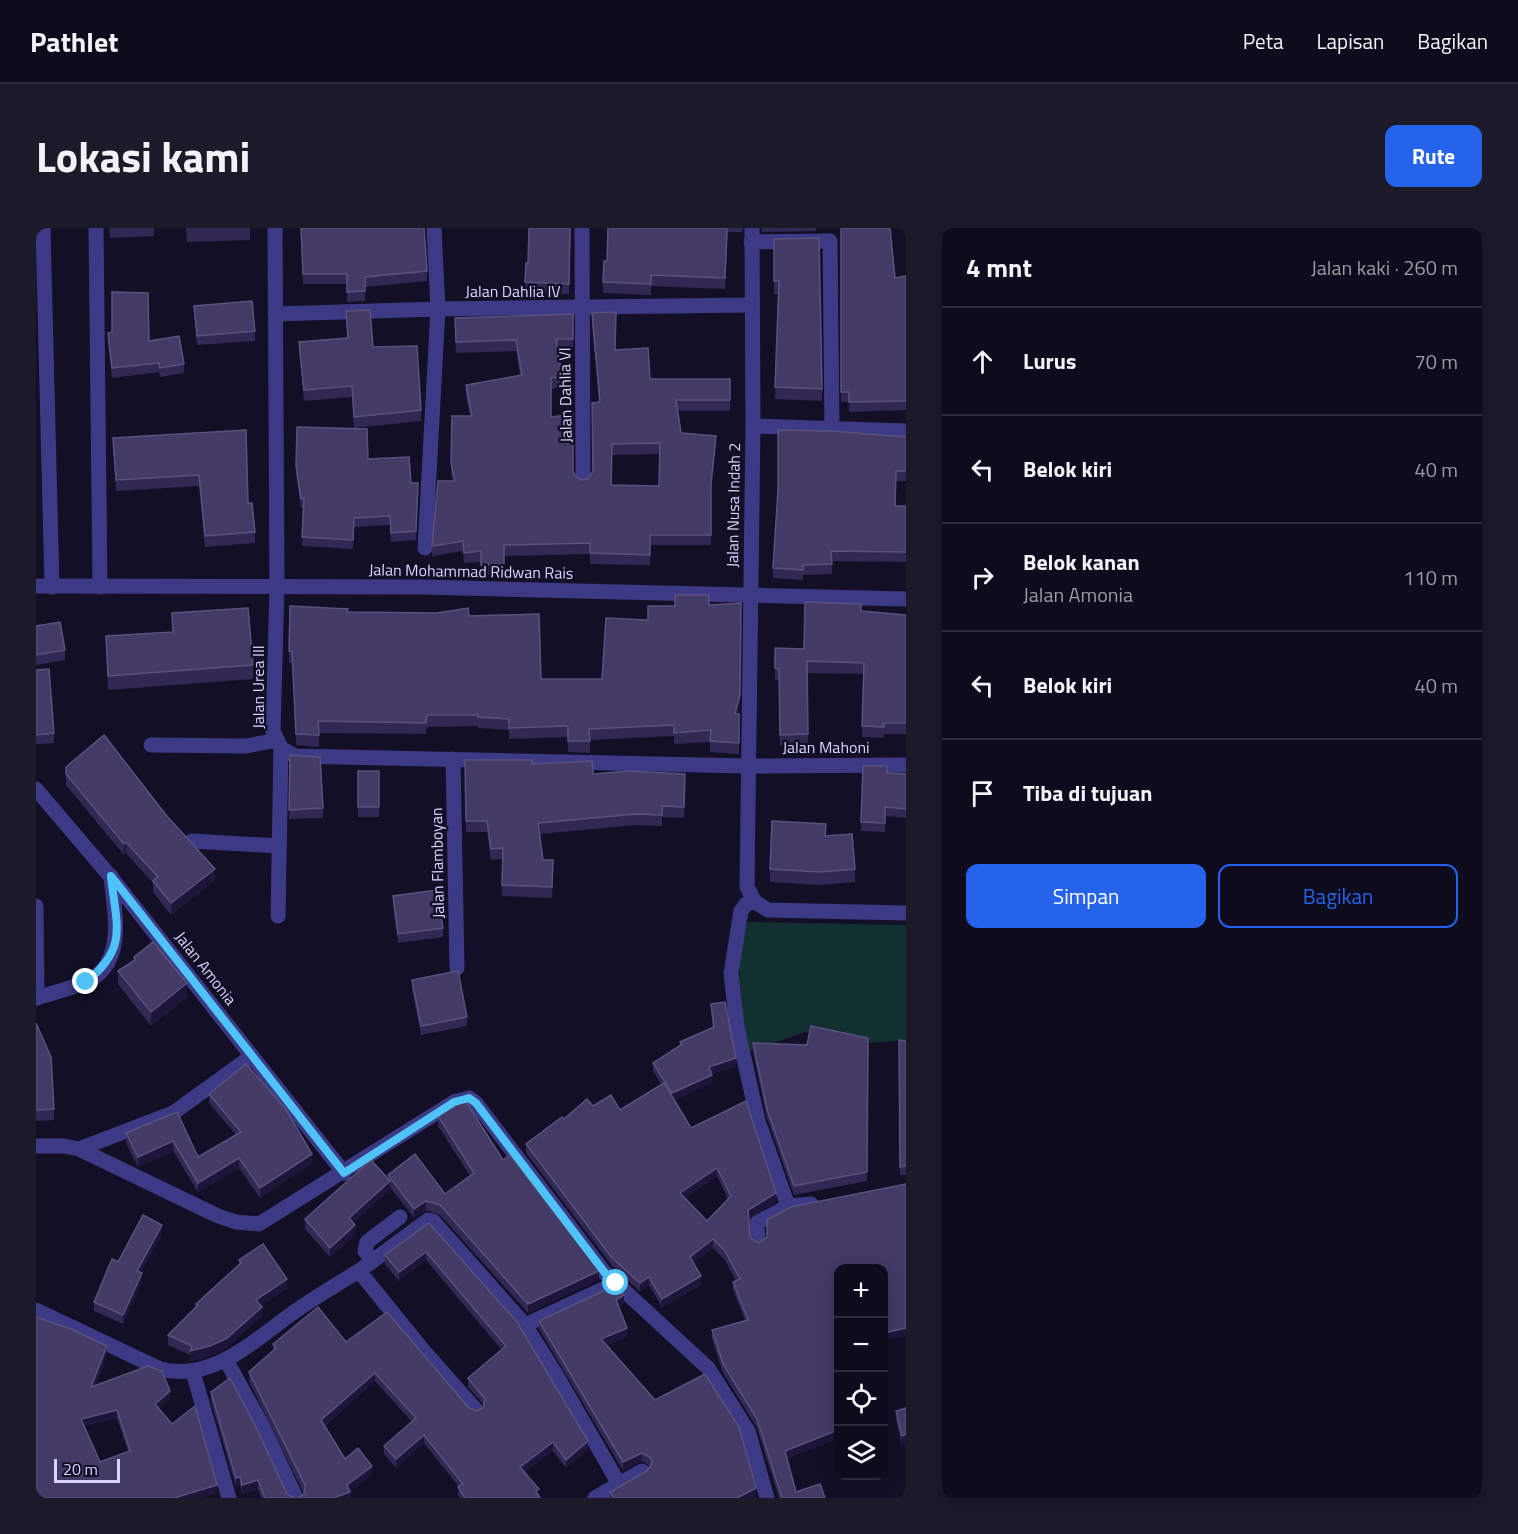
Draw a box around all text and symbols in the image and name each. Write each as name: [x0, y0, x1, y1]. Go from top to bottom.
text: Pathlet: [30, 20, 118, 63]
text: Peta: [1243, 25, 1284, 57]
text: Lapisan: [1317, 25, 1384, 57]
text: Bagikan: [1417, 25, 1488, 57]
text: Lokasi kami: [36, 124, 250, 188]
button: Rute: [1385, 125, 1482, 187]
text: 4 mnt: [966, 248, 1032, 287]
text: Jalan kaki · 260 m: [1311, 252, 1458, 283]
street label: Jalan Dahlia IV: [465, 279, 561, 303]
text: Lurus: [1023, 344, 1076, 378]
icon: ahead: [966, 345, 999, 378]
text: 70 m: [1414, 346, 1458, 377]
street label: Jalan Dahlia VI: [552, 347, 578, 443]
street label: Jalan Nusa Indah 2: [720, 442, 746, 568]
text: Belok kiri: [1023, 452, 1112, 486]
icon: left: [966, 453, 999, 486]
text: 40 m: [1414, 454, 1458, 485]
text: Belok kanan: [1023, 545, 1140, 579]
street label: Jalan Mohammad Ridwan Rais: [369, 557, 573, 585]
icon: right: [966, 561, 999, 594]
text: 110 m: [1403, 562, 1458, 593]
text: Jalan Amonia: [1023, 579, 1133, 610]
street label: Jalan Urea III: [246, 645, 270, 729]
text: Belok kiri: [1023, 668, 1112, 702]
icon: left: [966, 669, 999, 702]
text: 40 m: [1414, 670, 1458, 701]
street label: Jalan Mahoni: [782, 735, 870, 759]
text: Tiba di tujuan: [1023, 776, 1152, 810]
icon: arrive: [966, 777, 999, 810]
street label: Jalan Flamboyan: [424, 807, 450, 919]
button: Simpan: [966, 864, 1206, 928]
button: Bagikan: [1218, 864, 1458, 928]
street label: Jalan Amonia: [169, 926, 243, 1010]
route end: [72, 968, 98, 994]
map controls: [834, 1264, 888, 1480]
button: +: [834, 1264, 888, 1318]
route start: [602, 1269, 628, 1295]
button: −: [834, 1318, 888, 1372]
button: locate: [834, 1372, 888, 1426]
button: layers: [834, 1426, 888, 1480]
scale bar: [54, 1456, 120, 1484]
text: 20 m: [63, 1457, 98, 1481]

